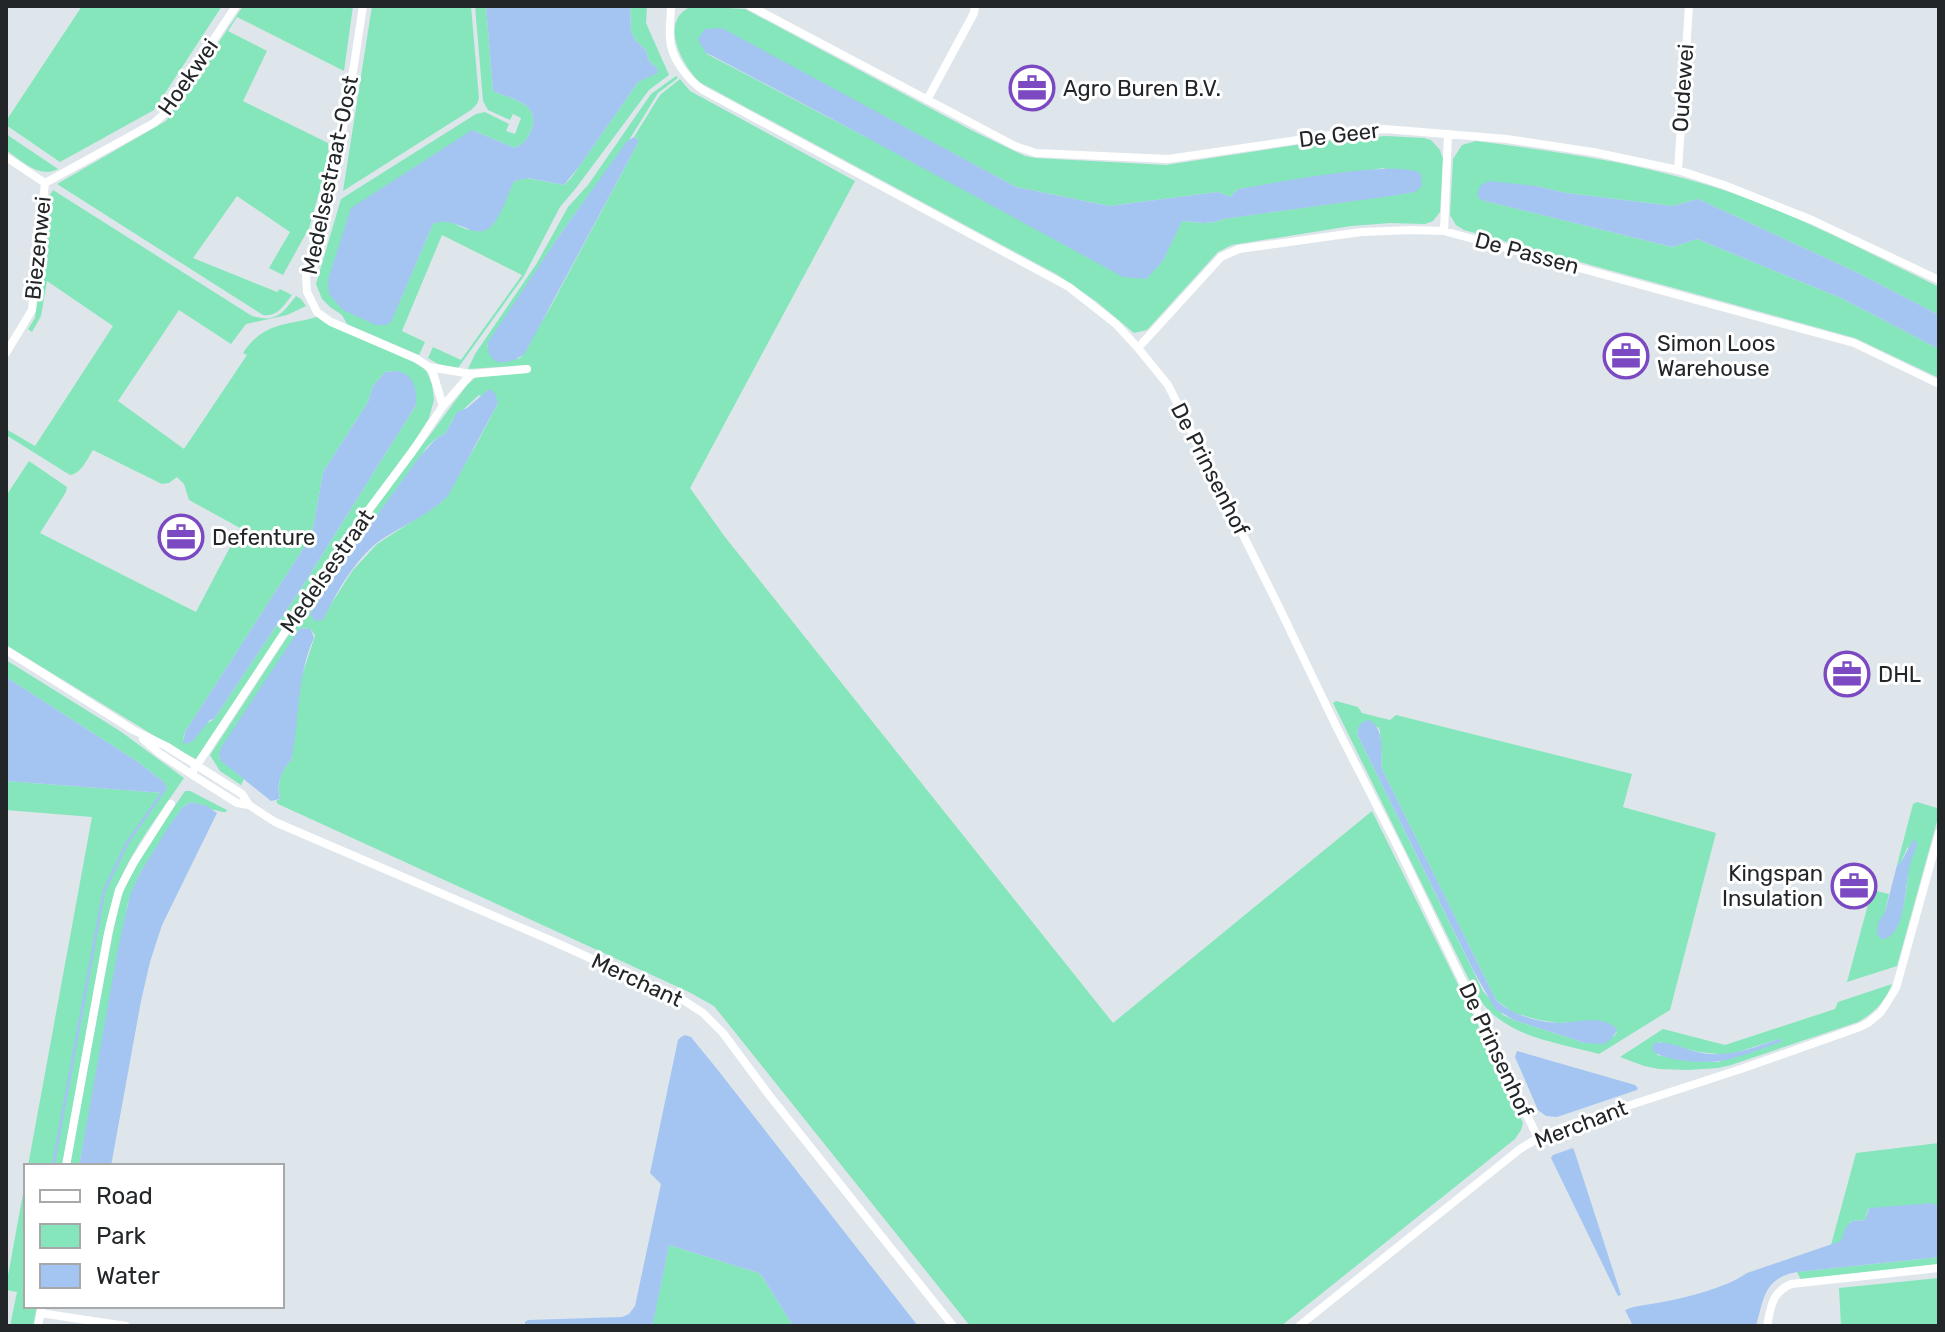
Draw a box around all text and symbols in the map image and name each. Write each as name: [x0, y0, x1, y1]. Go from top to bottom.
street label: Hoekwei: [152, 34, 224, 120]
street label: Oudewei: [1666, 43, 1700, 133]
office icon: Agro Buren B.V.: [1008, 64, 1056, 112]
street label: Medelsestraat-Oost: [296, 73, 364, 277]
place label: Agro Buren B.V.: [1063, 75, 1221, 102]
street label: De Geer: [1297, 117, 1381, 153]
street label: Biezenwei: [19, 195, 57, 301]
street label: De Passen: [1472, 226, 1582, 280]
place label: Simon Loos Warehouse: [1657, 330, 1776, 382]
office icon: Simon Loos Warehouse: [1602, 332, 1650, 380]
street label: De Prinsenhof: [1165, 398, 1255, 540]
street label: Medelsestraat: [274, 504, 380, 638]
office icon: Defenture: [157, 513, 205, 561]
place label: Defenture: [212, 524, 315, 551]
office icon: DHL: [1823, 650, 1871, 698]
place label: DHL: [1878, 661, 1921, 688]
place label: Kingspan Insulation: [1722, 860, 1823, 912]
office icon: Kingspan Insulation: [1830, 862, 1878, 910]
street label: Merchant: [587, 947, 687, 1013]
street label: De Prinsenhof: [1453, 978, 1539, 1122]
street label: Merchant: [1531, 1094, 1632, 1154]
legend: [24, 1164, 284, 1308]
text: Road: [96, 1182, 153, 1210]
text: Park: [96, 1222, 147, 1250]
text: Water: [96, 1262, 160, 1290]

